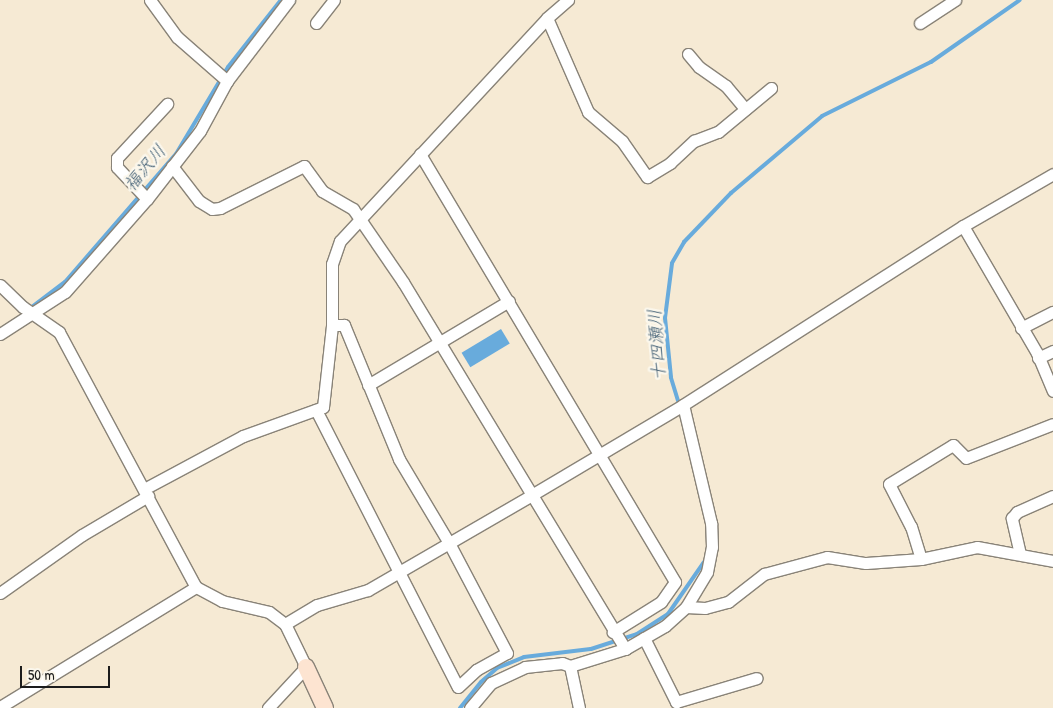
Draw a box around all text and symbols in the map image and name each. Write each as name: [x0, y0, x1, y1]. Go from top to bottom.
water label: 福沢川: [119, 140, 171, 196]
water label: 十四瀬川: [644, 308, 670, 382]
scale bar: [22, 656, 112, 688]
text: 50 m: [28, 664, 55, 685]

